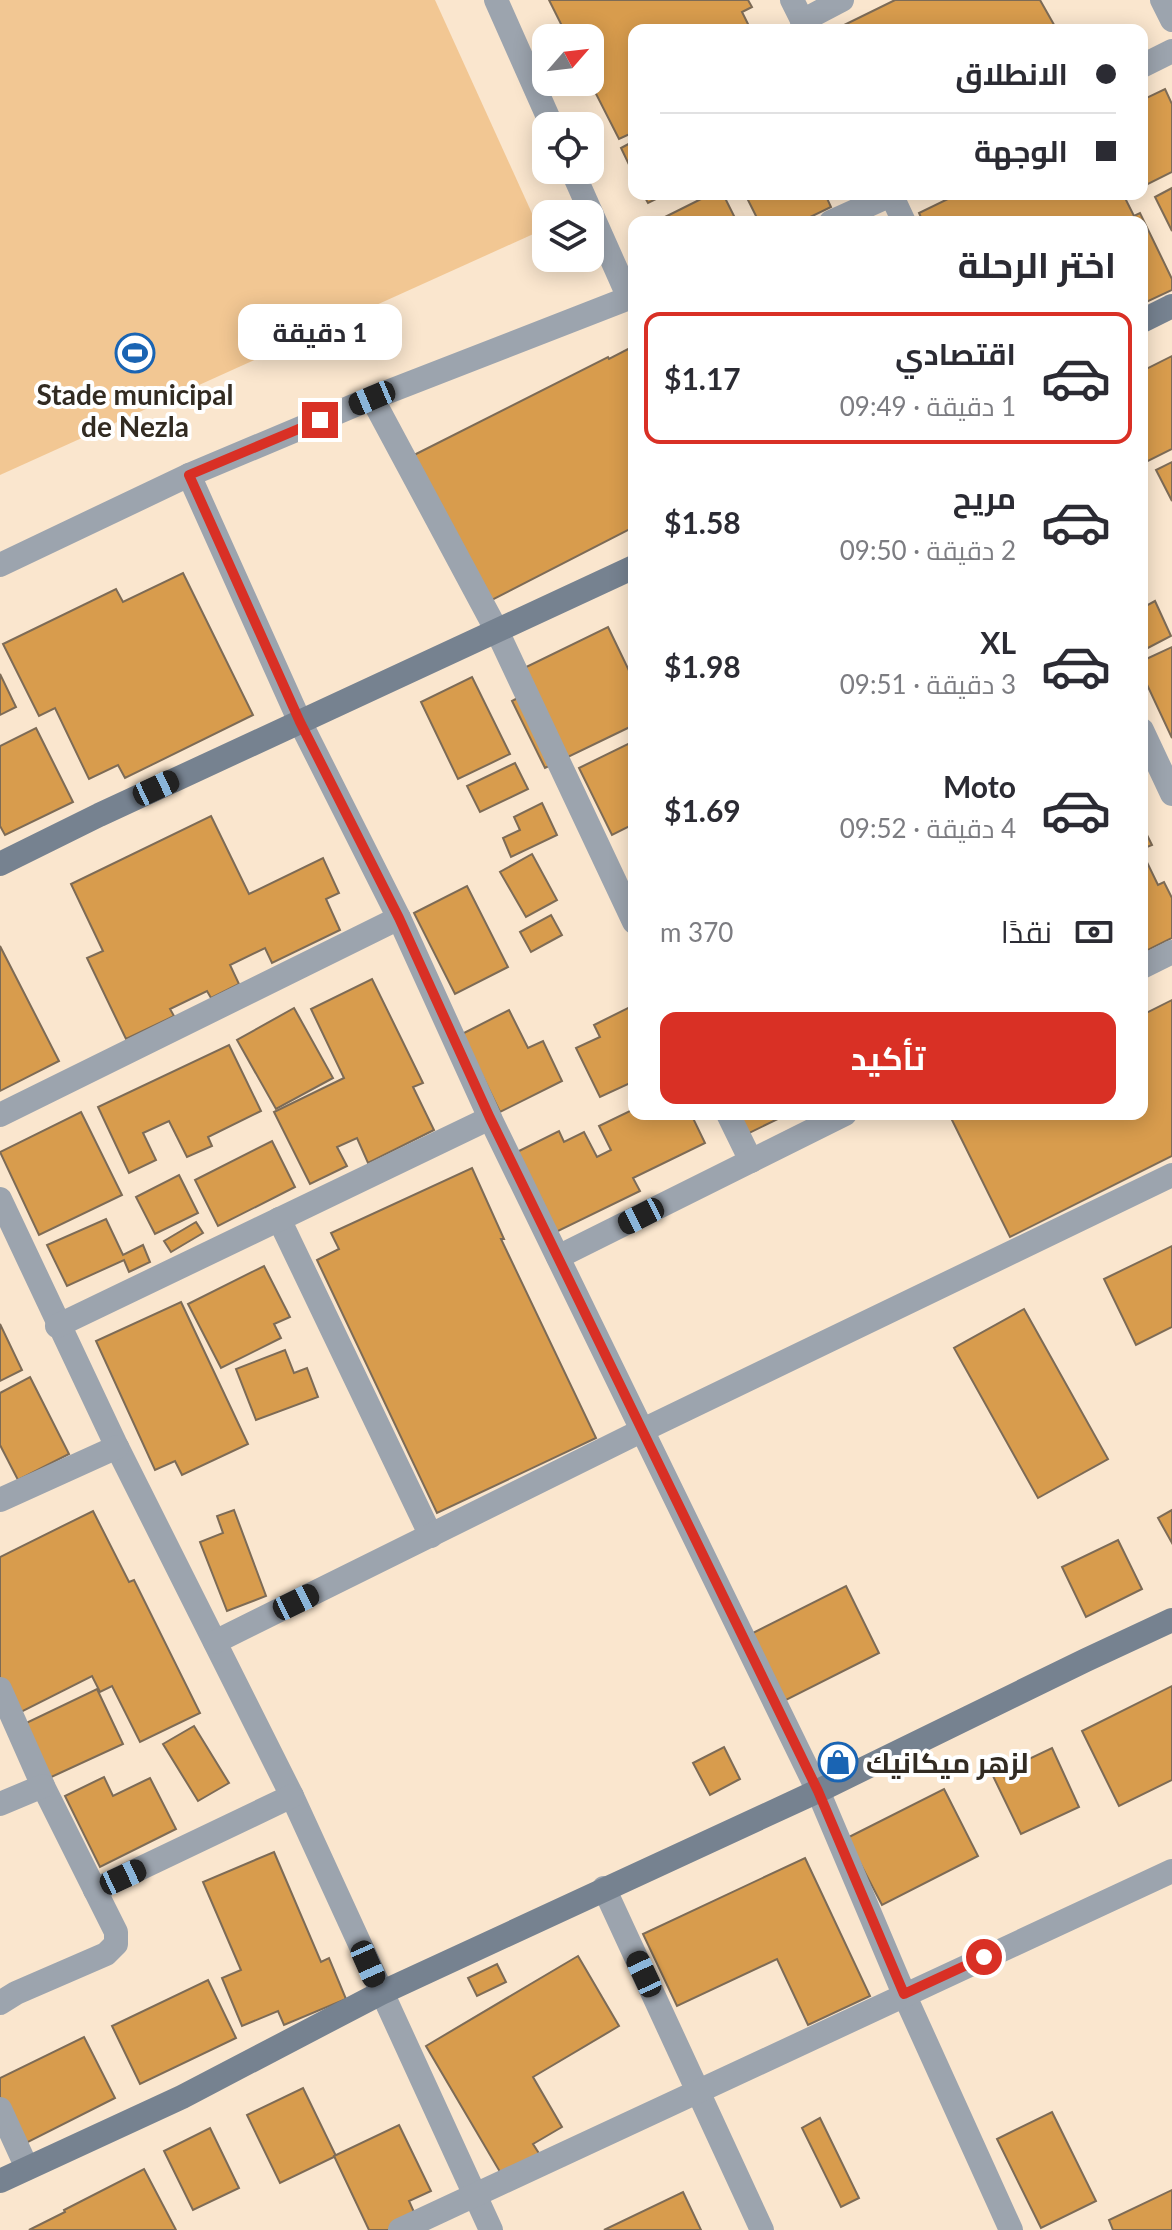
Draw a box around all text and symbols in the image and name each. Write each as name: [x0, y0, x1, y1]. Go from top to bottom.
north arrow: [532, 24, 604, 96]
map controls: [532, 24, 604, 272]
text: الانطلاق: [955, 55, 1068, 91]
button: locate: [532, 112, 604, 184]
text: الوجهة: [974, 132, 1068, 168]
button: layers: [532, 200, 604, 272]
text: اختر الرحلة: [958, 242, 1116, 286]
callout: 1 دقيقة: [238, 304, 402, 360]
text: 1 دقيقة: [273, 316, 367, 348]
sports icon: Stade municipal de Nezla: [114, 332, 156, 374]
text: اقتصادي: [895, 335, 1016, 371]
icon: car: [1040, 342, 1112, 414]
text: $1.17: [664, 360, 741, 396]
place label: Stade municipal de Nezla: [37, 377, 233, 443]
car: [345, 378, 399, 418]
text: 1 دقيقة · 09:49: [840, 390, 1016, 422]
route end: [302, 402, 338, 438]
text: مريح: [953, 479, 1016, 515]
icon: car: [1040, 486, 1112, 558]
text: $1.58: [664, 504, 741, 540]
text: 2 دقيقة · 09:50: [840, 534, 1016, 566]
text: XL: [980, 624, 1016, 660]
icon: car: [1040, 630, 1112, 702]
text: $1.98: [664, 648, 741, 684]
text: 3 دقيقة · 09:51: [840, 668, 1016, 700]
car: [129, 767, 183, 809]
text: Moto: [943, 768, 1016, 804]
icon: car: [1040, 774, 1112, 846]
text: $1.69: [664, 792, 741, 828]
text: 4 دقيقة · 09:52: [840, 812, 1016, 844]
icon: cash: [1072, 910, 1116, 954]
text: نقدًا: [1001, 913, 1052, 949]
text: 370 m: [660, 916, 733, 948]
button: تأكيد: [660, 1012, 1116, 1104]
car: [614, 1194, 668, 1238]
car: [269, 1581, 323, 1623]
shop icon: لزهر ميكانيك: [817, 1741, 859, 1783]
place label: لزهر ميكانيك: [866, 1745, 1029, 1780]
car: [96, 1856, 150, 1898]
car: [347, 1937, 389, 1991]
route start: [966, 1939, 1002, 1975]
car: [623, 1947, 665, 2001]

